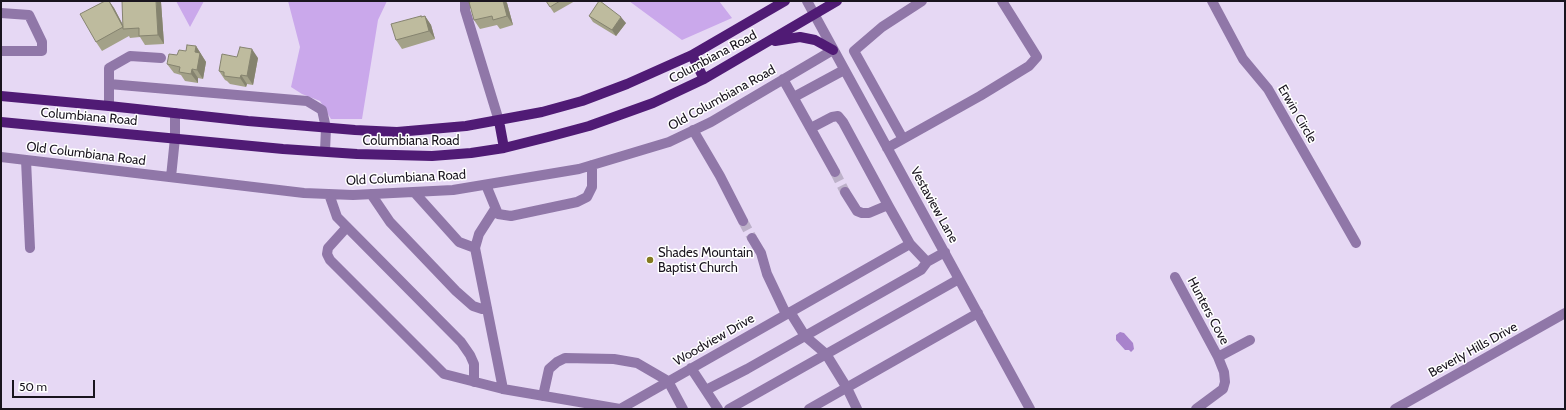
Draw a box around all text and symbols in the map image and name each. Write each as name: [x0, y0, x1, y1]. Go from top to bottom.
street label: Columbiana Road: [666, 27, 760, 87]
street label: Old Columbiana Road: [666, 62, 778, 134]
street label: Erwin Circle: [1274, 82, 1320, 146]
street label: Columbiana Road: [40, 105, 138, 129]
street label: Columbiana Road: [362, 133, 460, 149]
street label: Old Columbiana Road: [25, 139, 147, 169]
street label: Vestaview Lane: [907, 164, 961, 246]
street label: Old Columbiana Road: [346, 167, 466, 189]
place label: Shades Mountain Baptist Church: [658, 245, 753, 276]
marker: Shades Mountain Baptist Church: [645, 255, 655, 265]
street label: Hunters Cove: [1184, 275, 1232, 347]
street label: Woodview Drive: [671, 311, 757, 369]
street label: Beverly Hills Drive: [1426, 319, 1520, 381]
scale bar: [14, 372, 97, 398]
text: 50 m: [19, 379, 47, 394]

